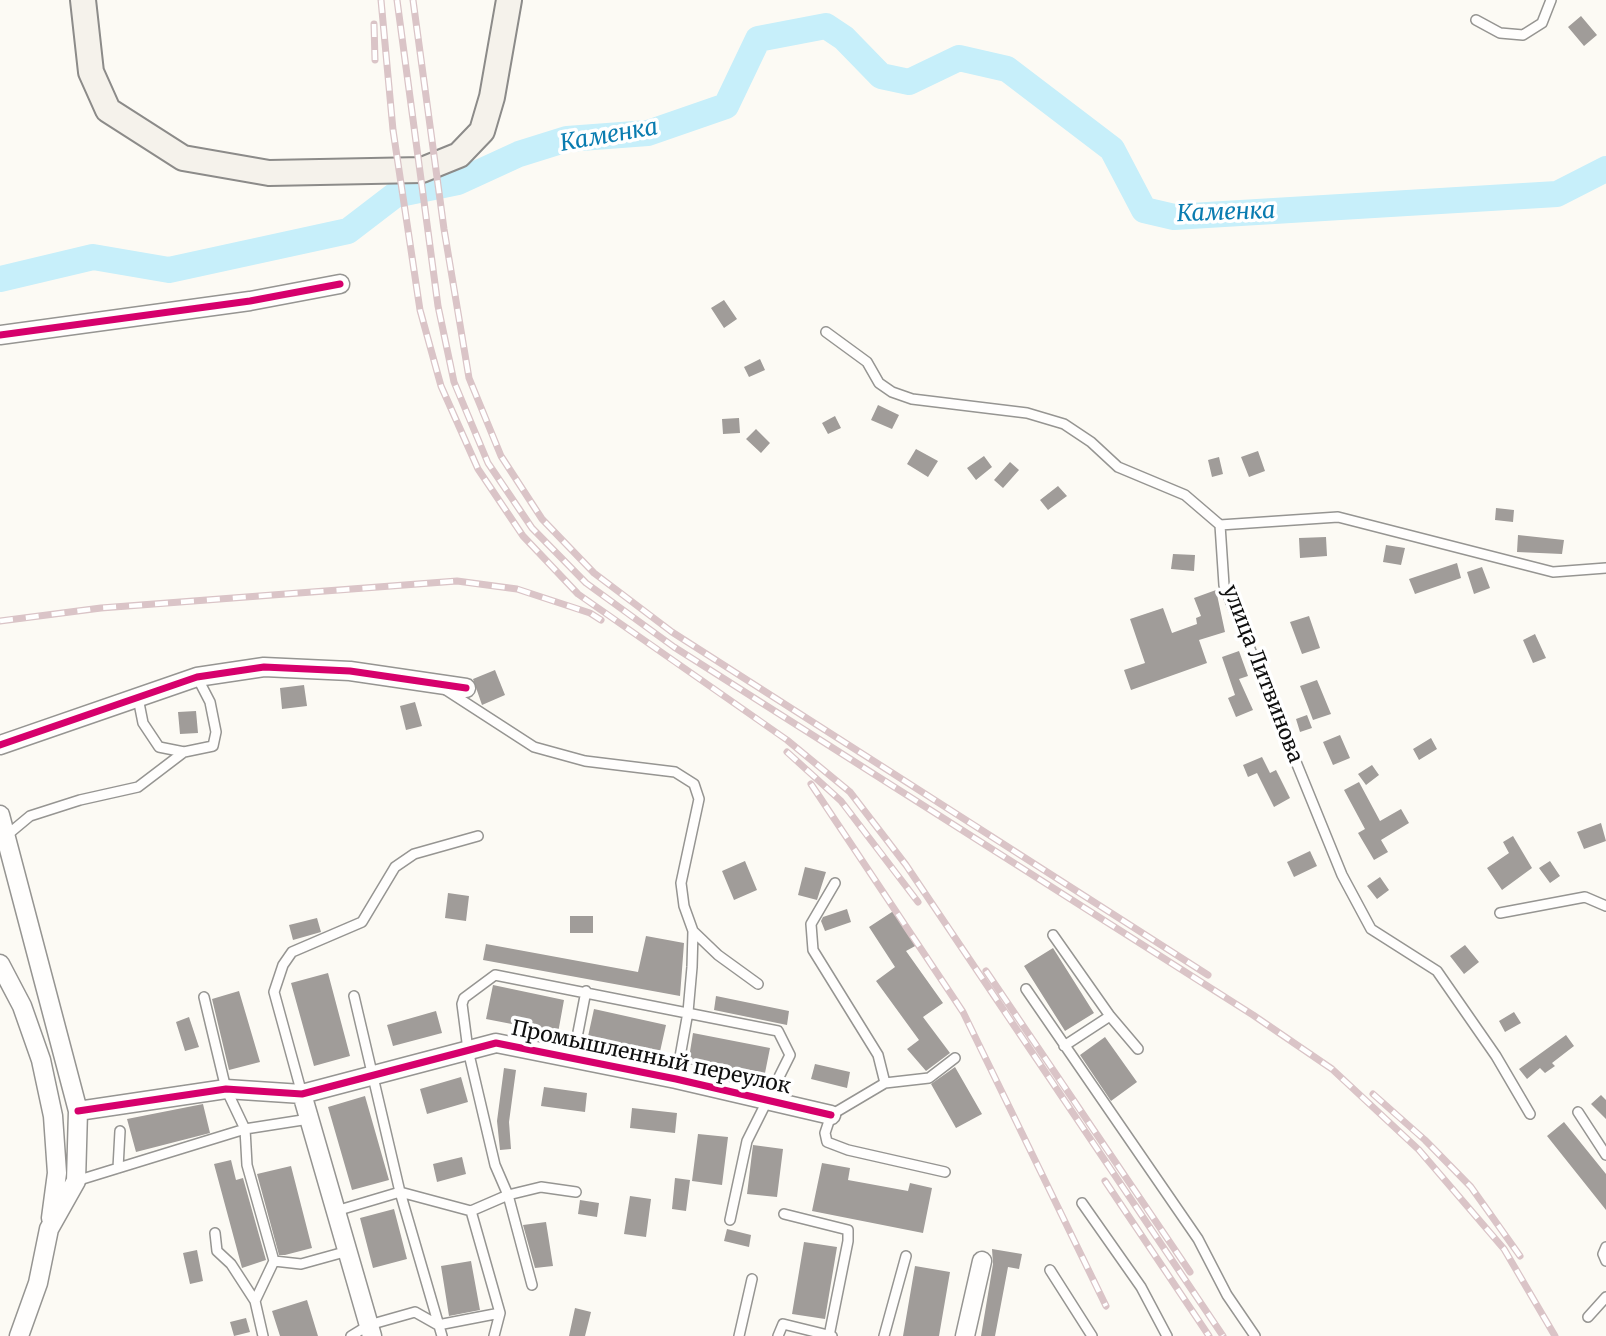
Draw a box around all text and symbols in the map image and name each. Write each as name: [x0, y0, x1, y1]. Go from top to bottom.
water label: Каменка: [558, 114, 660, 158]
water label: Каменка: [1176, 197, 1276, 229]
street label: улица Литвинова: [1216, 582, 1308, 766]
street label: Промышленный переулок: [509, 1016, 793, 1100]

